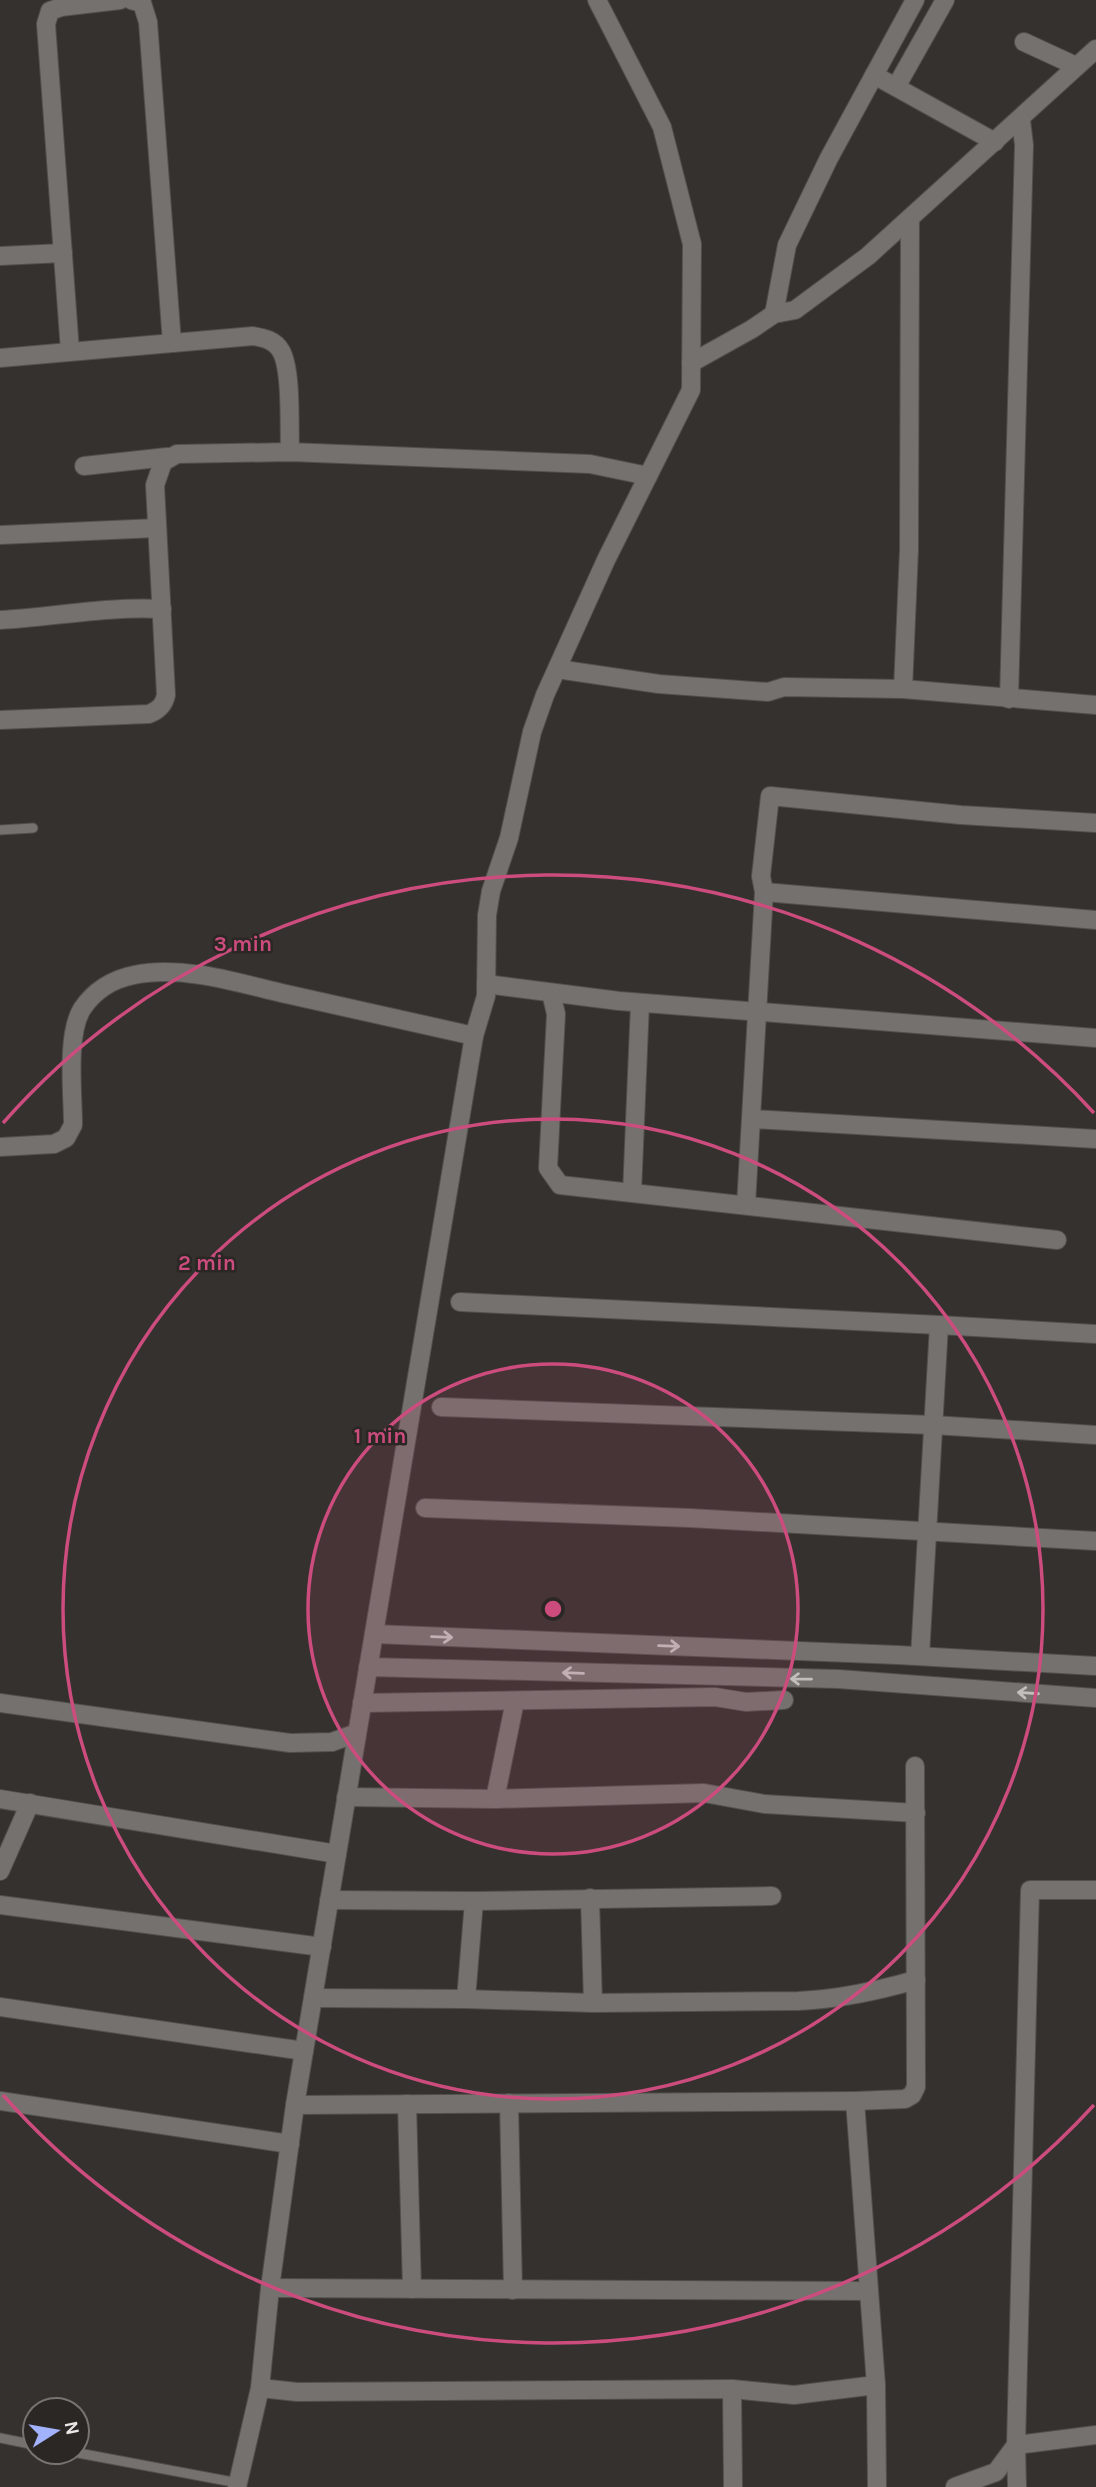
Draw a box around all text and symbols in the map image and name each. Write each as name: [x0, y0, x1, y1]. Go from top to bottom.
text: 3 min: [214, 932, 272, 956]
text: 2 min: [178, 1251, 236, 1275]
text: 1 min: [354, 1424, 406, 1448]
centre of rings: [541, 1597, 565, 1621]
one-way arrow: [430, 1630, 453, 1643]
one-way arrow: [657, 1639, 680, 1652]
one-way arrow: [562, 1667, 585, 1680]
one-way arrow: [790, 1672, 813, 1685]
one-way arrow: [1017, 1686, 1040, 1699]
north arrow: [21, 2396, 91, 2466]
text: N: [60, 2419, 84, 2437]

